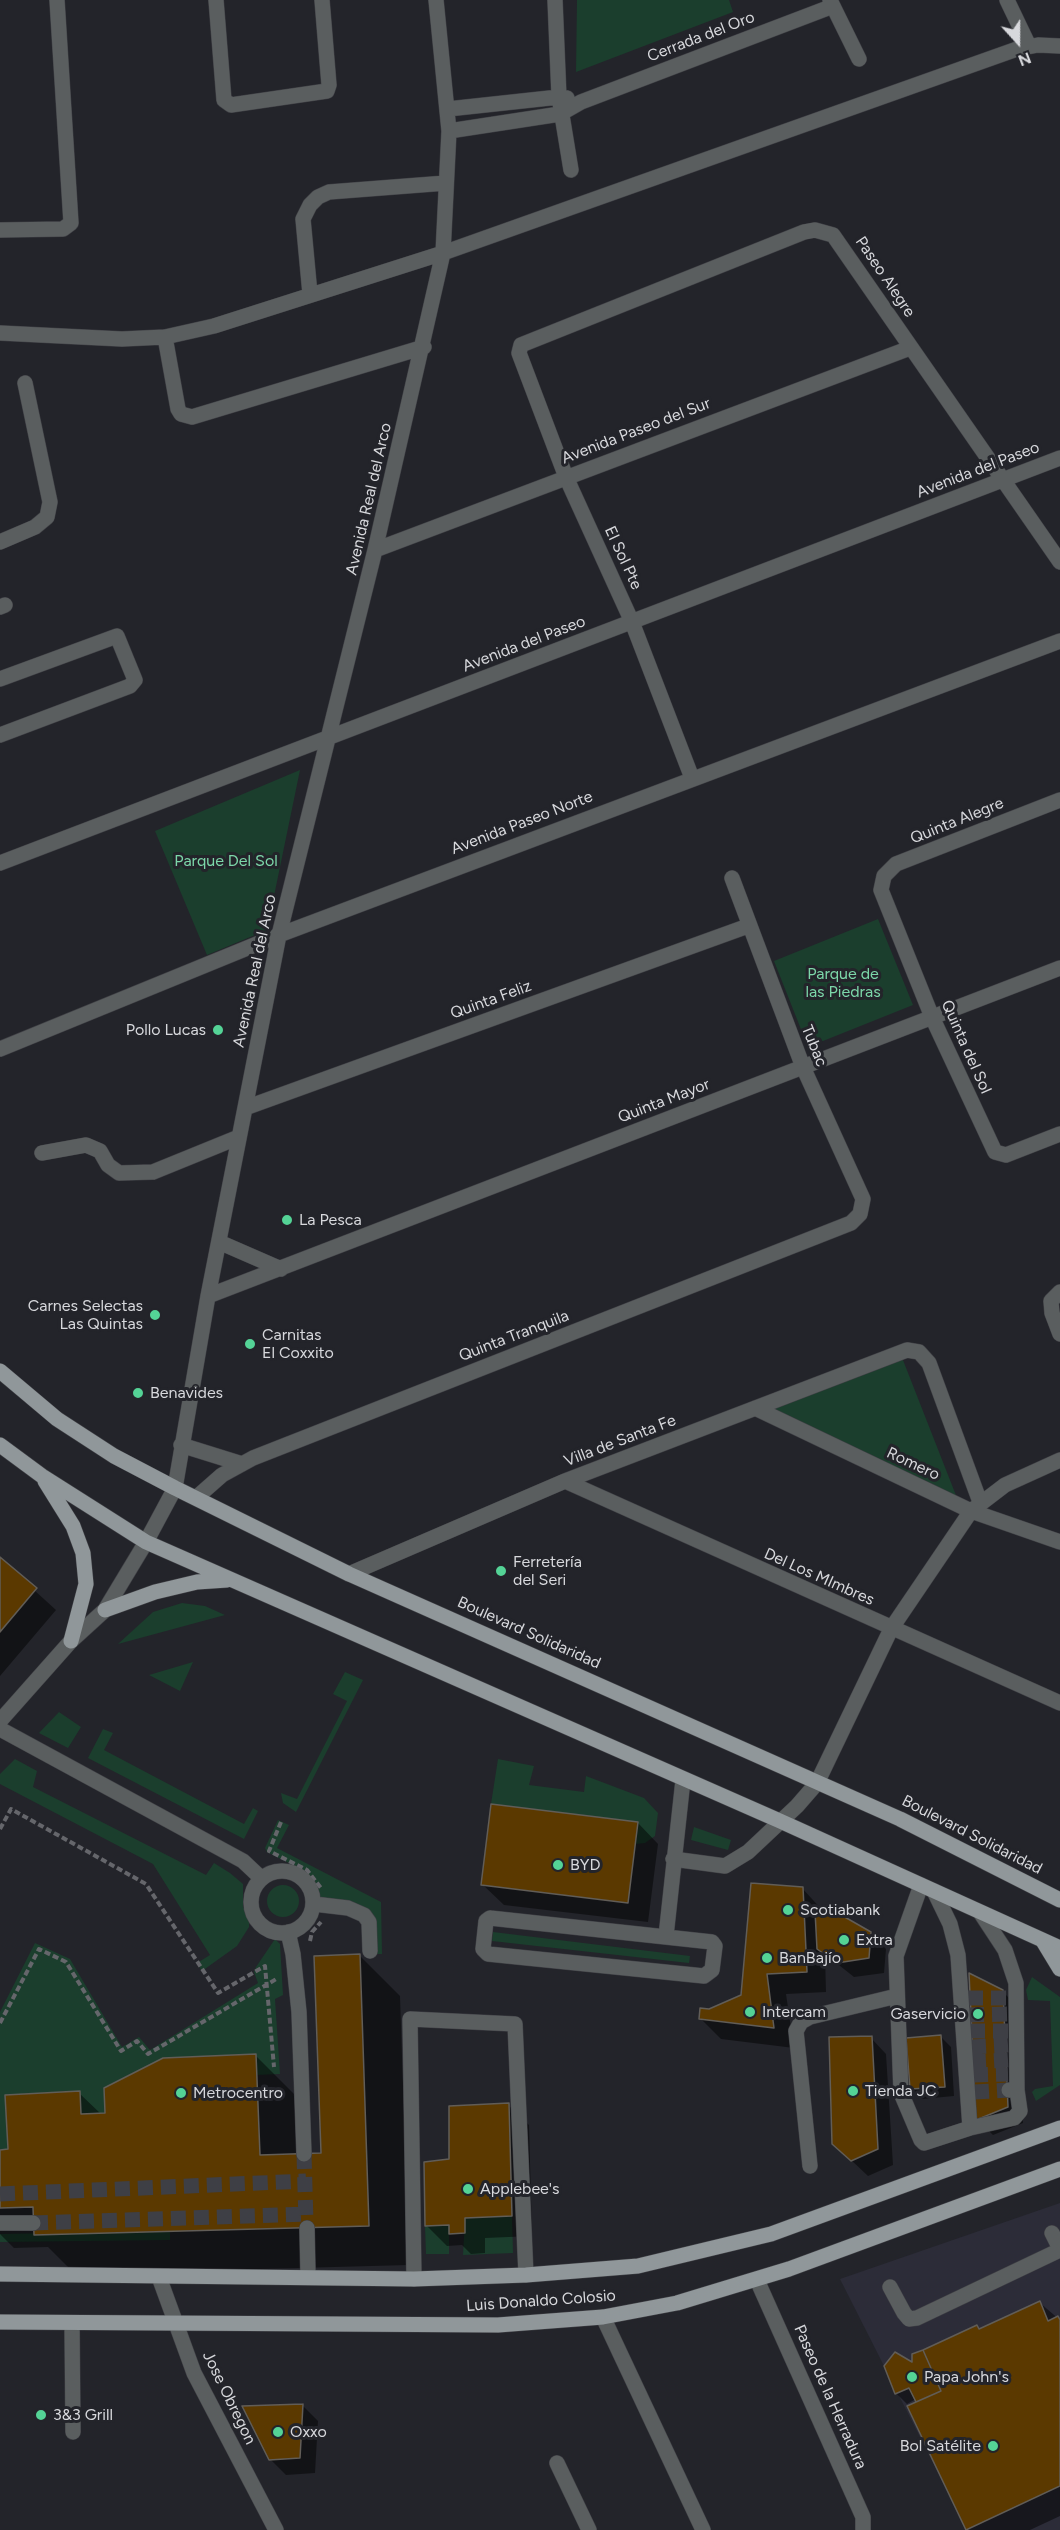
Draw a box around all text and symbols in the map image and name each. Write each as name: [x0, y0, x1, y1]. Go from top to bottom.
street label: Cerrada del Oro: [645, 8, 757, 66]
north arrow: [988, 12, 1048, 72]
text: N: [1015, 48, 1034, 70]
street label: Paseo Alegre: [851, 233, 919, 321]
street label: Avenida Paseo del Sur: [559, 394, 713, 468]
street label: Avenida Real del Arco: [342, 421, 396, 577]
street label: Avenida del Paseo: [914, 438, 1042, 502]
street label: El Sol Pte: [600, 523, 646, 593]
street label: Avenida del Paseo: [460, 612, 588, 676]
street label: Avenida Paseo Norte: [448, 787, 596, 859]
street label: Quinta Alegre: [908, 794, 1006, 848]
park label: Parque Del Sol: [174, 851, 278, 871]
street label: Avenida Real del Arco: [229, 893, 281, 1049]
park label: Parque de las Piedras: [805, 964, 881, 1002]
street label: Quinta Feliz: [448, 977, 534, 1023]
street label: Quinta del Sol: [937, 997, 995, 1097]
place label: Pollo Lucas: [126, 1020, 206, 1040]
street label: Tubac: [797, 1022, 831, 1070]
marker: Pollo Lucas: [211, 1023, 225, 1037]
street label: Quinta Mayor: [615, 1075, 713, 1127]
place label: La Pesca: [299, 1210, 362, 1230]
marker: La Pesca: [280, 1213, 294, 1227]
place label: Carnes Selectas Las Quintas: [28, 1296, 143, 1334]
street label: Quinta Tranquila: [456, 1306, 572, 1366]
marker: Carnes Selectas Las Quintas: [148, 1308, 162, 1322]
place label: Carnitas El Coxxito: [262, 1325, 334, 1363]
marker: Carnitas El Coxxito: [243, 1337, 257, 1351]
place label: Benavides: [150, 1383, 223, 1403]
marker: Benavides: [131, 1386, 145, 1400]
street label: Villa de Santa Fe: [561, 1411, 679, 1471]
street label: Romero: [883, 1443, 943, 1485]
street label: Del Los MImbres: [761, 1544, 877, 1610]
place label: Ferretería del Seri: [513, 1552, 582, 1590]
marker: Ferretería del Seri: [494, 1564, 508, 1578]
street label: Boulevard Solidaridad: [454, 1593, 604, 1673]
street label: Boulevard Solidaridad: [899, 1791, 1045, 1879]
place label: BYD: [570, 1855, 600, 1875]
marker: BYD: [551, 1858, 565, 1872]
place label: Scotiabank: [800, 1900, 880, 1920]
marker: Scotiabank: [781, 1903, 795, 1917]
place label: Extra: [856, 1930, 893, 1950]
marker: Extra: [837, 1933, 851, 1947]
place label: BanBajío: [779, 1948, 841, 1968]
marker: BanBajío: [760, 1951, 774, 1965]
place label: Intercam: [762, 2002, 826, 2022]
place label: Gaservicio: [890, 2004, 966, 2024]
marker: Intercam: [743, 2005, 757, 2019]
marker: Gaservicio: [971, 2007, 985, 2021]
place label: Tienda JC: [865, 2081, 936, 2101]
place label: Metrocentro: [193, 2083, 283, 2103]
marker: Tienda JC: [846, 2084, 860, 2098]
marker: Metrocentro: [174, 2086, 188, 2100]
place label: Applebee's: [480, 2179, 560, 2199]
marker: Applebee's: [461, 2182, 475, 2196]
street label: Luis Donaldo Colosio: [466, 2286, 616, 2316]
street label: Paseo de la Herradura: [790, 2322, 870, 2472]
street label: Jose Obregon: [198, 2348, 260, 2448]
place label: Papa John's: [924, 2367, 1009, 2387]
marker: Papa John's: [905, 2370, 919, 2384]
place label: 3&3 Grill: [53, 2405, 113, 2425]
marker: 3&3 Grill: [34, 2408, 48, 2422]
place label: Oxxo: [290, 2422, 327, 2442]
marker: Oxxo: [271, 2425, 285, 2439]
place label: Bol Satélite: [900, 2436, 981, 2456]
marker: Bol Satélite: [986, 2439, 1000, 2453]

